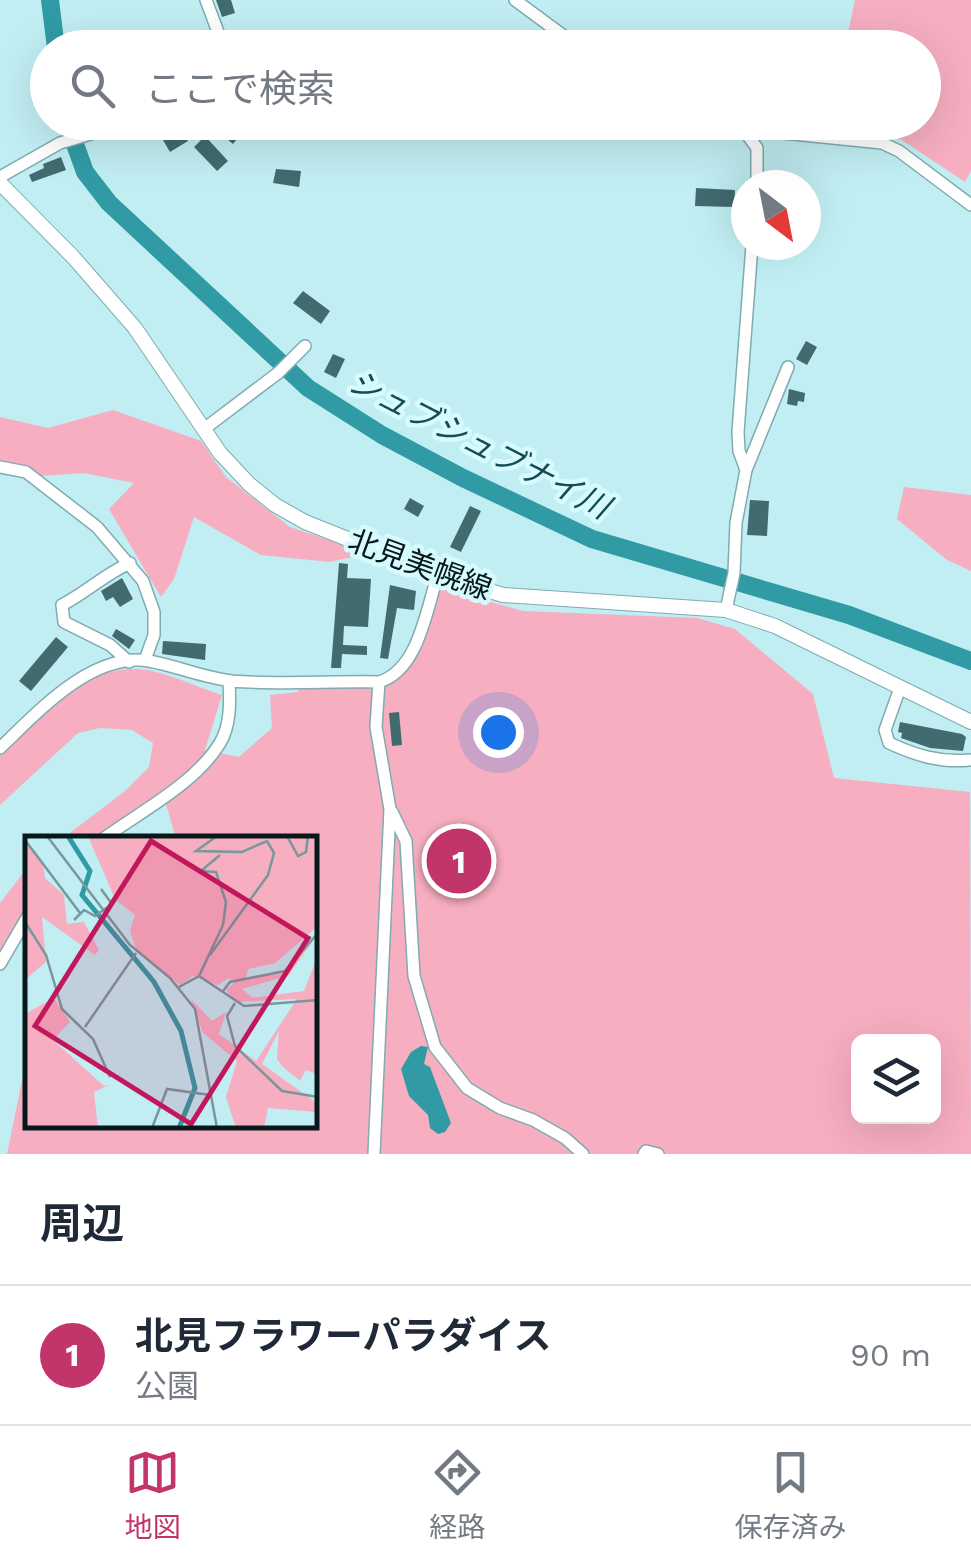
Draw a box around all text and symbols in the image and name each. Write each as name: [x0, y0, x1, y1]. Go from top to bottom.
search box: [30, 30, 941, 140]
icon: search: [65, 58, 120, 113]
text: ここで検索: [145, 67, 335, 111]
north arrow: [731, 170, 821, 260]
water label: シュブシュブナイ川: [342, 362, 619, 528]
street label: 北見美幌線: [344, 522, 497, 607]
your location: [473, 707, 524, 758]
pin: 1: [426, 824, 492, 898]
inset map: [25, 836, 318, 1129]
map controls: [851, 1034, 941, 1124]
button: layers: [851, 1034, 941, 1124]
text: 周辺: [40, 1199, 124, 1248]
text: 北見フラワーパラダイス: [135, 1314, 551, 1358]
text: 1: [66, 1336, 79, 1374]
text: 90 m: [850, 1336, 931, 1374]
text: 公園: [135, 1367, 199, 1405]
tab: 地図: [124, 1445, 181, 1545]
tab: 経路: [429, 1445, 486, 1545]
tab: 保存済み: [734, 1445, 847, 1545]

